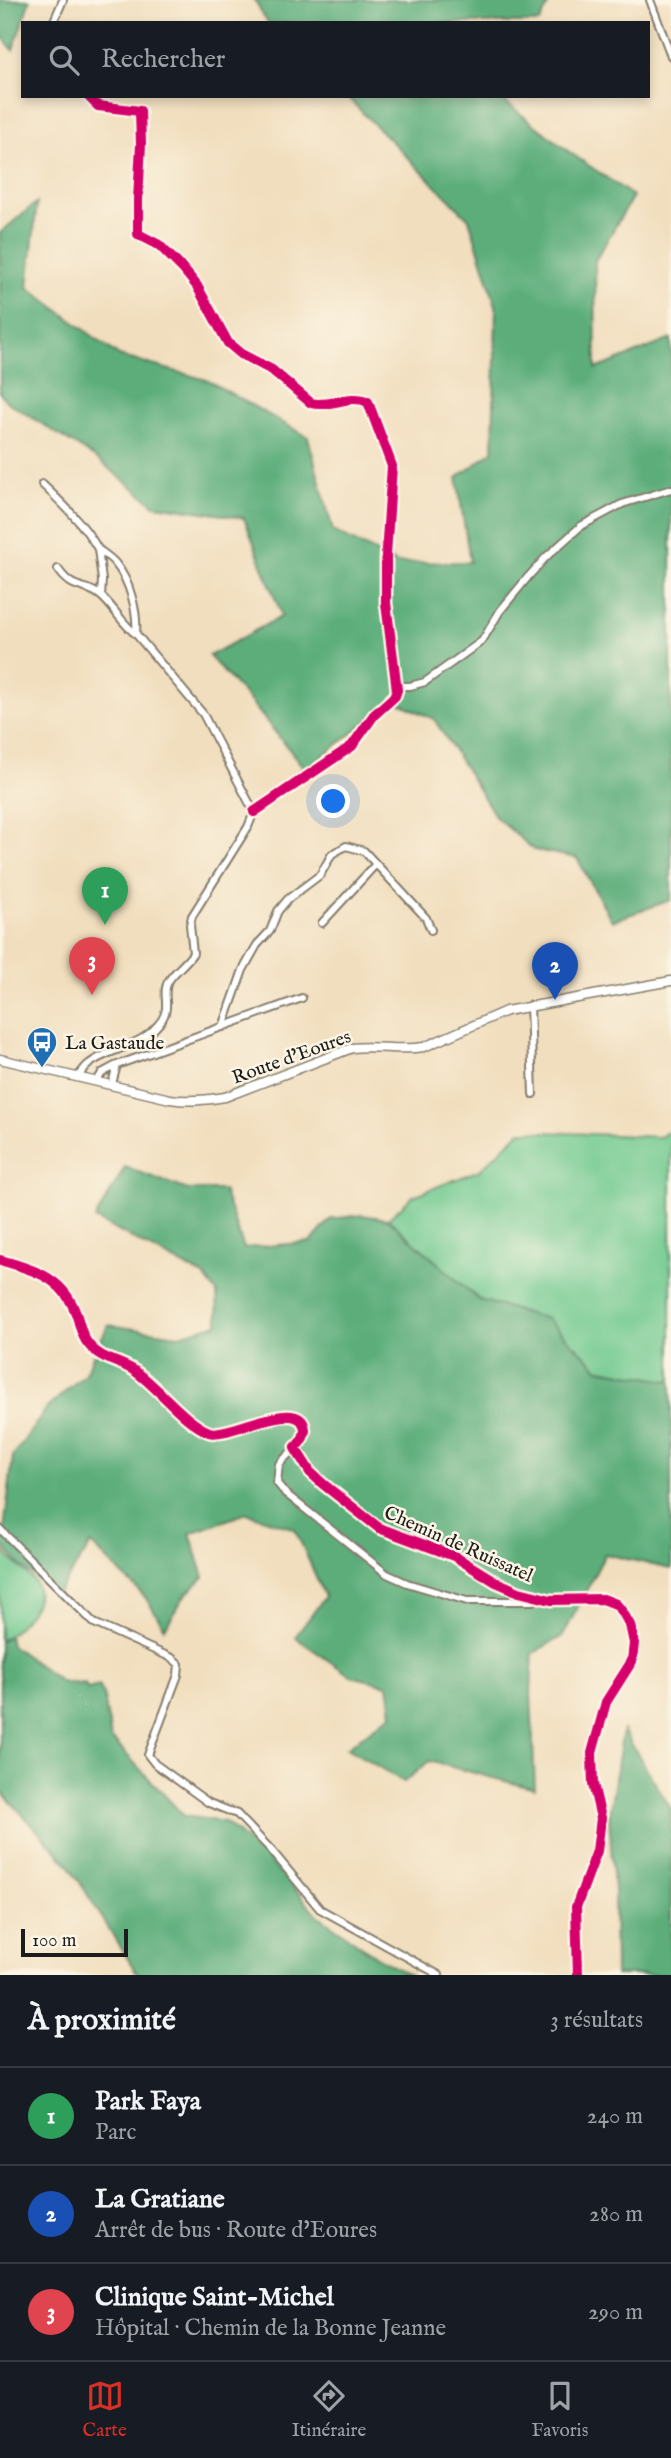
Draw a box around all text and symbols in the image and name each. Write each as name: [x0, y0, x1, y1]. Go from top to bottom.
search box: [21, 21, 650, 98]
icon: search: [45, 41, 83, 79]
text: Rechercher: [101, 43, 225, 76]
your location: [316, 784, 350, 818]
pin: 1: [82, 867, 128, 925]
pin: 3: [69, 937, 115, 995]
pin: 2: [532, 942, 578, 1000]
bus stop icon: La Gastaude: [25, 1025, 59, 1069]
street label: Route d'Eoures: [229, 1025, 354, 1090]
place label: La Gastaude: [65, 1032, 165, 1056]
street label: Chemin de Ruissatel: [380, 1501, 537, 1589]
scale bar: [21, 1926, 128, 1958]
text: 100 m: [32, 1929, 76, 1953]
text: À proximité: [28, 2002, 176, 2040]
text: 3 résultats: [550, 2006, 643, 2035]
text: Park Faya: [95, 2085, 201, 2118]
text: 1: [47, 2102, 55, 2131]
text: 240 m: [587, 2102, 643, 2131]
text: Parc: [95, 2118, 136, 2147]
text: La Gratiane: [95, 2183, 225, 2216]
text: 2: [46, 2200, 56, 2229]
text: 280 m: [589, 2200, 643, 2229]
text: Arrêt de bus · Route d'Eoures: [95, 2216, 377, 2245]
text: Clinique Saint-Michel: [95, 2281, 334, 2314]
text: 3: [47, 2298, 55, 2327]
text: 290 m: [588, 2298, 643, 2327]
text: Hôpital · Chemin de la Bonne Jeanne: [95, 2314, 446, 2343]
tab: Carte: [83, 2377, 127, 2443]
tab: Itinéraire: [292, 2377, 366, 2443]
tab: Favoris: [531, 2377, 588, 2443]

